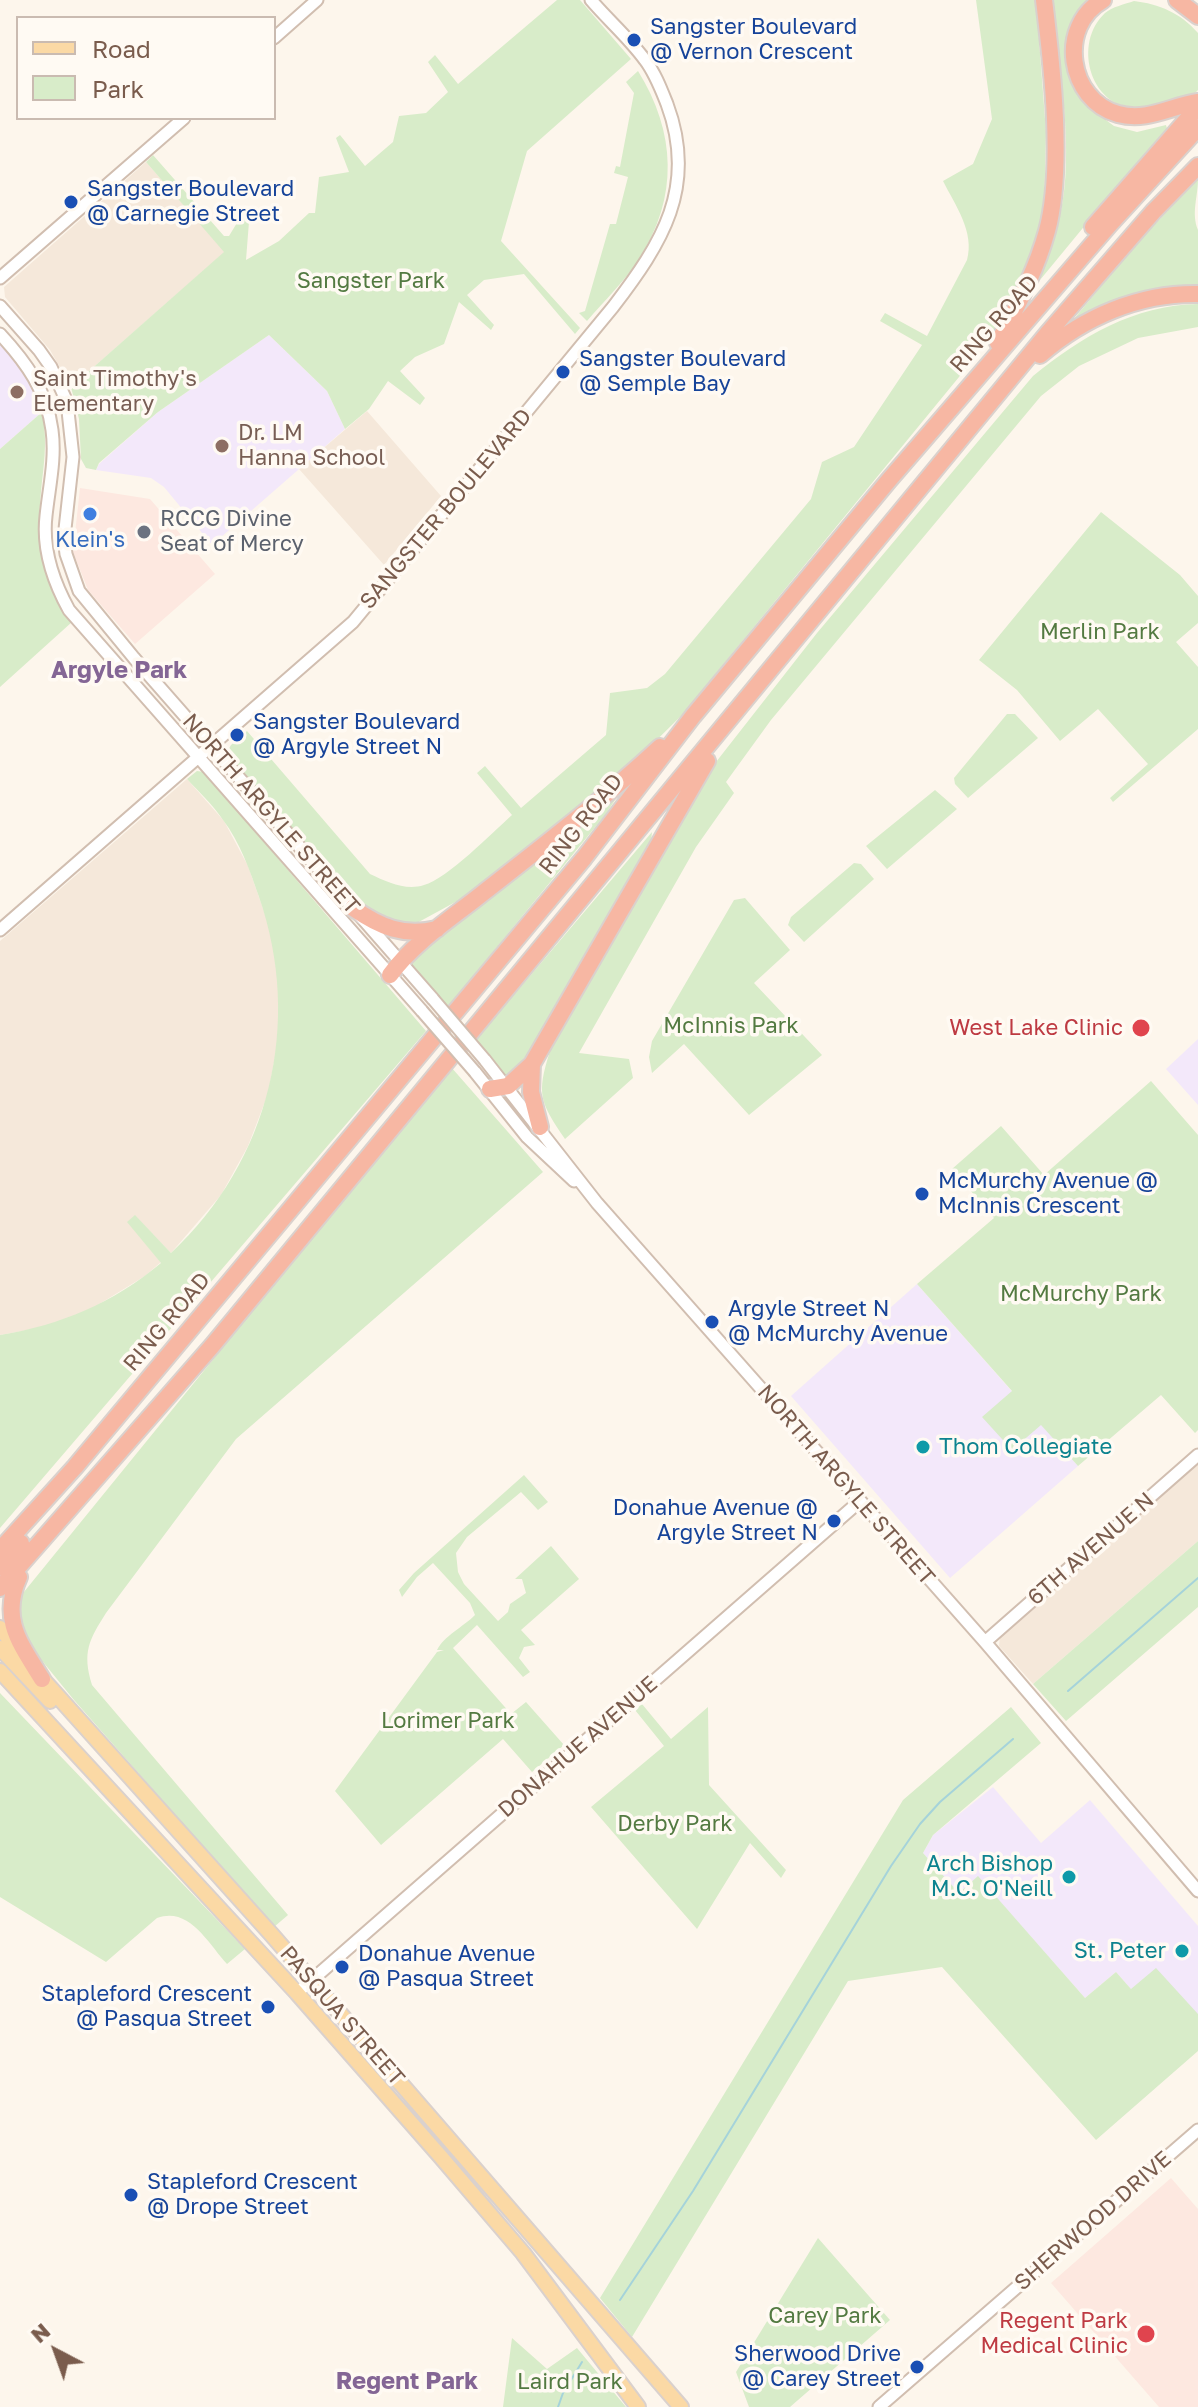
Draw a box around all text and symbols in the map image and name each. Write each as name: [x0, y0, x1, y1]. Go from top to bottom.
place label: Sangster Boulevard @ Vernon Crescent: [650, 14, 857, 66]
legend: [16, 16, 276, 120]
marker: Sangster Boulevard @ Vernon Crescent: [625, 31, 643, 49]
text: Road: [92, 34, 151, 63]
text: Park: [92, 74, 144, 103]
place label: Sangster Boulevard @ Carnegie Street: [87, 176, 294, 228]
marker: Sangster Boulevard @ Carnegie Street: [62, 193, 80, 211]
park label: Sangster Park: [297, 268, 445, 294]
street label: RING ROAD: [944, 270, 1044, 378]
place label: Sangster Boulevard @ Semple Bay: [579, 346, 786, 398]
marker: Sangster Boulevard @ Semple Bay: [554, 363, 572, 381]
place label: Saint Timothy's Elementary: [33, 366, 197, 418]
marker: Saint Timothy's Elementary: [8, 383, 26, 401]
street label: SANGSTER BOULEVARD: [355, 404, 537, 614]
place label: Dr. LM Hanna School: [238, 420, 385, 472]
marker: Dr. LM Hanna School: [213, 437, 231, 455]
marker: Klein's: [81, 505, 99, 523]
place label: RCCG Divine Seat of Mercy: [160, 506, 304, 558]
marker: RCCG Divine Seat of Mercy: [135, 523, 153, 541]
place label: Klein's: [55, 527, 125, 553]
park label: Merlin Park: [1040, 619, 1160, 645]
district label: Argyle Park: [51, 656, 187, 684]
street label: NORTH ARGYLE STREET: [177, 708, 365, 920]
place label: Sangster Boulevard @ Argyle Street N: [253, 709, 460, 760]
marker: Sangster Boulevard @ Argyle Street N: [228, 726, 246, 744]
street label: RING ROAD: [533, 768, 629, 880]
park label: McInnis Park: [663, 1013, 799, 1039]
place label: West Lake Clinic: [949, 1015, 1123, 1041]
marker: West Lake Clinic: [1130, 1017, 1152, 1039]
place label: McMurchy Avenue @ McInnis Crescent: [938, 1168, 1158, 1220]
marker: McMurchy Avenue @ McInnis Crescent: [913, 1185, 931, 1203]
street label: RING ROAD: [118, 1267, 216, 1377]
park label: McMurchy Park: [1000, 1281, 1162, 1307]
place label: Argyle Street N @ McMurchy Avenue: [728, 1296, 948, 1348]
marker: Argyle Street N @ McMurchy Avenue: [703, 1313, 721, 1331]
street label: NORTH ARGYLE STREET: [752, 1379, 940, 1591]
place label: Thom Collegiate: [939, 1434, 1112, 1460]
marker: Thom Collegiate: [914, 1438, 932, 1456]
street label: 6TH AVENUE N: [1023, 1487, 1159, 1611]
place label: Donahue Avenue @ Argyle Street N: [613, 1495, 818, 1546]
marker: Donahue Avenue @ Argyle Street N: [825, 1512, 843, 1530]
street label: DONAHUE AVENUE: [493, 1671, 663, 1823]
park label: Lorimer Park: [381, 1708, 515, 1734]
park label: Derby Park: [617, 1811, 733, 1837]
place label: Arch Bishop M.C. O'Neill: [926, 1851, 1053, 1902]
marker: Arch Bishop M.C. O'Neill: [1060, 1868, 1078, 1886]
place label: St. Peter: [1074, 1938, 1166, 1964]
street label: PASQUA STREET: [274, 1941, 410, 2091]
place label: Donahue Avenue @ Pasqua Street: [358, 1941, 535, 1992]
marker: St. Peter: [1173, 1942, 1191, 1960]
marker: Donahue Avenue @ Pasqua Street: [333, 1958, 351, 1976]
place label: Stapleford Crescent @ Pasqua Street: [41, 1981, 252, 2032]
marker: Stapleford Crescent @ Pasqua Street: [259, 1998, 277, 2016]
street label: SHERWOOD DRIVE: [1009, 2146, 1177, 2296]
place label: Stapleford Crescent @ Drope Street: [147, 2169, 358, 2220]
marker: Stapleford Crescent @ Drope Street: [122, 2186, 140, 2204]
park label: Carey Park: [768, 2303, 882, 2329]
place label: Regent Park Medical Clinic: [981, 2308, 1128, 2360]
north arrow: [16, 2311, 96, 2391]
text: N: [25, 2317, 55, 2348]
marker: Regent Park Medical Clinic: [1135, 2323, 1157, 2345]
place label: Sherwood Drive @ Carey Street: [734, 2341, 901, 2392]
marker: Sherwood Drive @ Carey Street: [908, 2358, 926, 2376]
district label: Regent Park: [336, 2367, 478, 2395]
park label: Laird Park: [517, 2369, 623, 2395]

